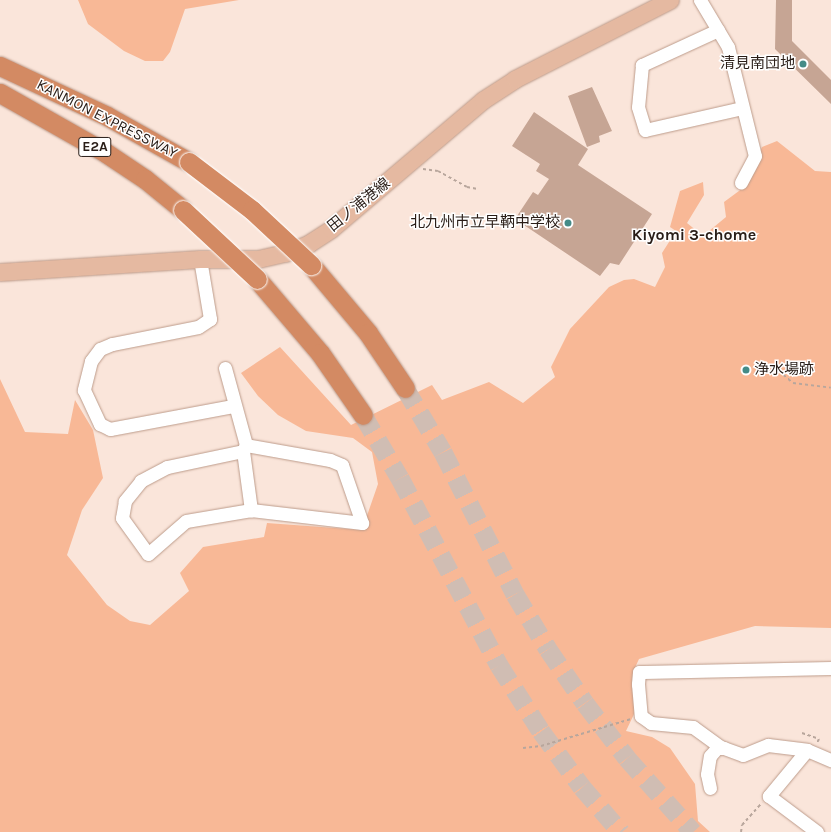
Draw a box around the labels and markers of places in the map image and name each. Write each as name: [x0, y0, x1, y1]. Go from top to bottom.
place label: 清見南団地: [720, 55, 795, 73]
marker: 清見南団地: [798, 59, 808, 69]
place label: 北九州市立早鞆中学校: [410, 214, 560, 232]
marker: 北九州市立早鞆中学校: [563, 218, 573, 228]
place label: 浄水場跡: [754, 361, 814, 379]
marker: 浄水場跡: [741, 365, 751, 375]

